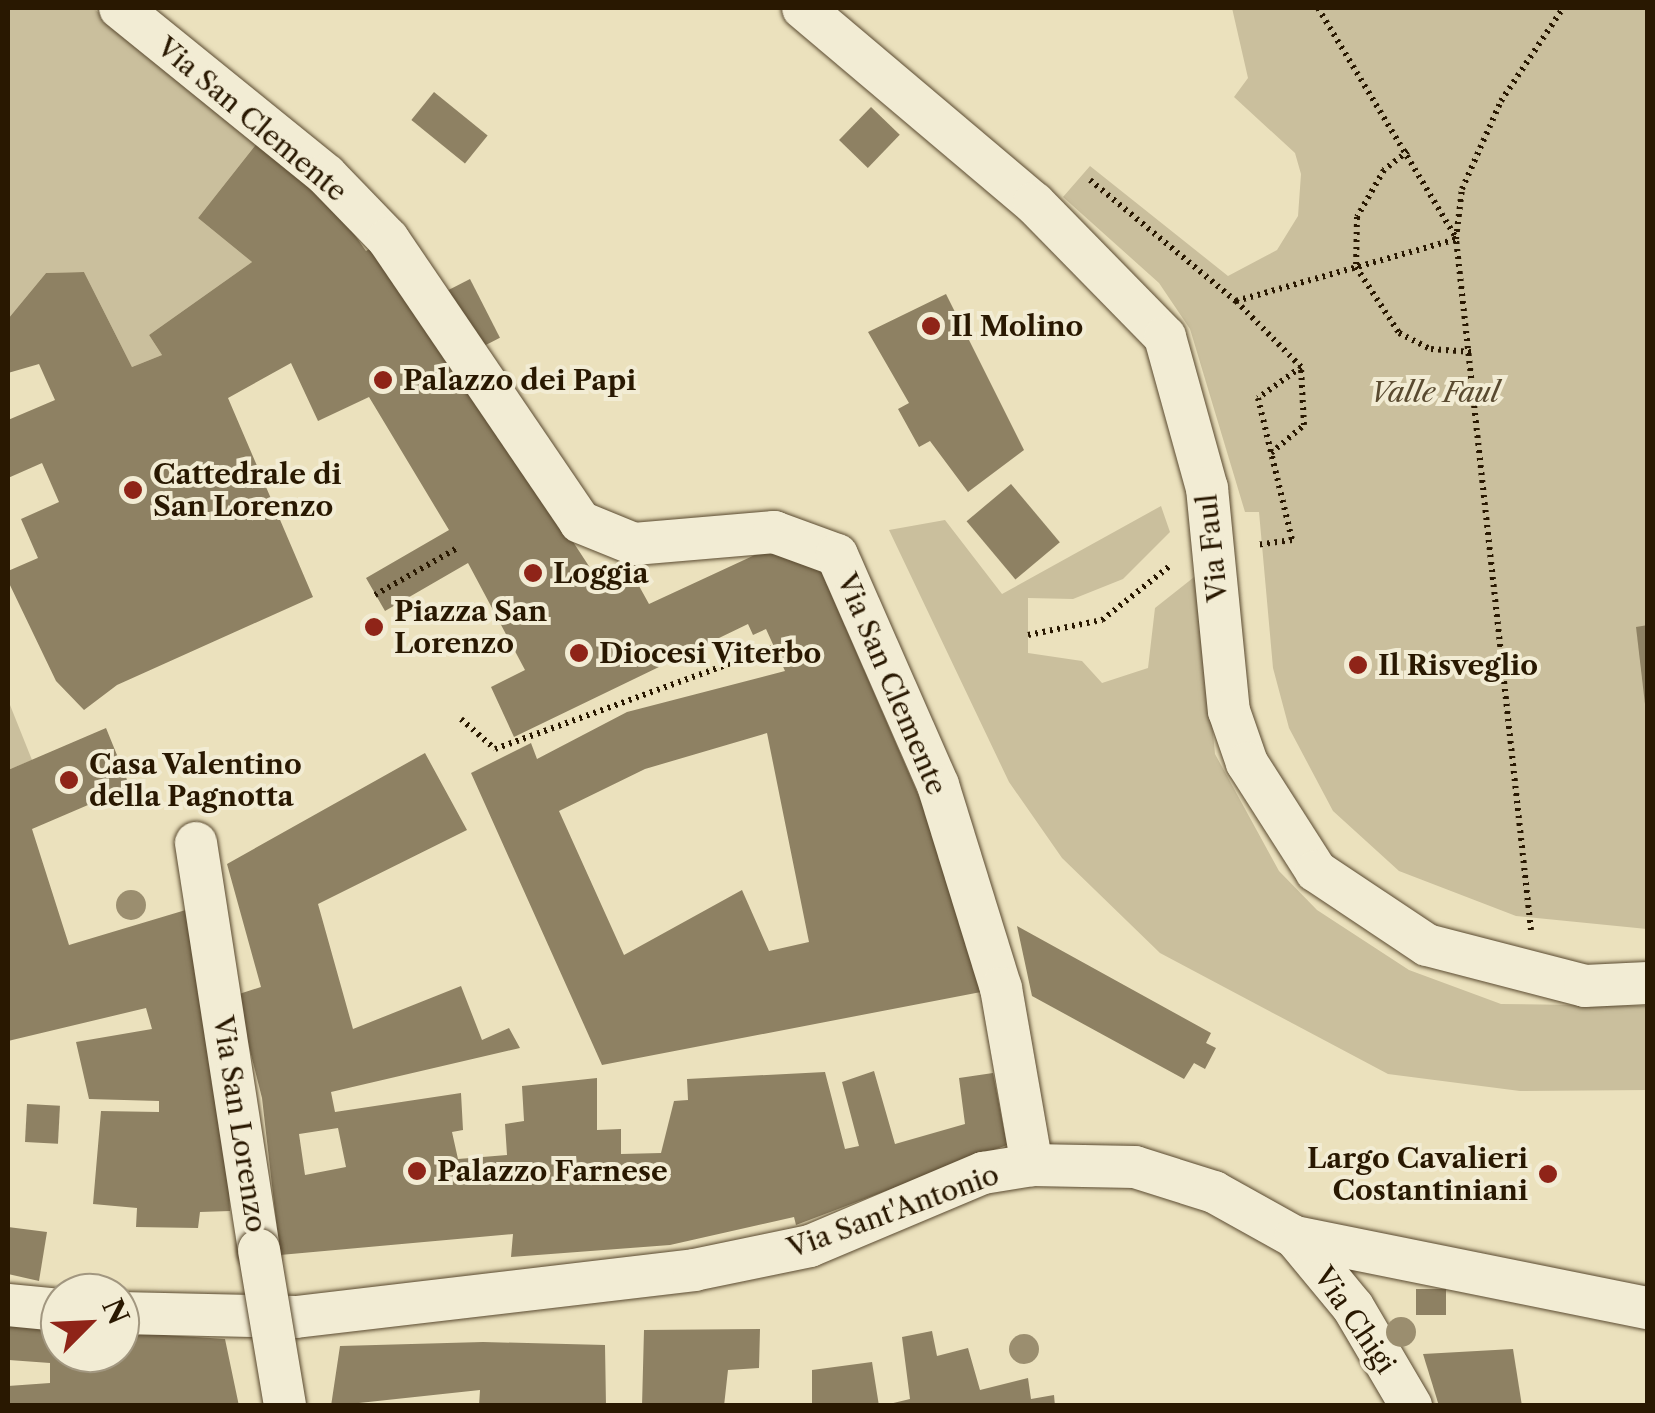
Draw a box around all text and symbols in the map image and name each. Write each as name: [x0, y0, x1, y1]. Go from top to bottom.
street label: Via San Clemente: [150, 30, 354, 208]
place label: Il Molino: [951, 309, 1083, 343]
marker: Il Molino: [920, 315, 942, 337]
place label: Palazzo dei Papi: [403, 363, 636, 397]
marker: Palazzo dei Papi: [372, 369, 394, 391]
park label: Valle Faul: [1370, 375, 1500, 409]
place label: Cattedrale di San Lorenzo: [153, 457, 342, 523]
marker: Cattedrale di San Lorenzo: [122, 479, 144, 501]
street label: Via Faul: [1190, 492, 1234, 604]
place label: Loggia: [553, 556, 649, 590]
marker: Loggia: [522, 562, 544, 584]
street label: Via San Clemente: [830, 568, 954, 800]
place label: Piazza San Lorenzo: [394, 594, 547, 660]
marker: Piazza San Lorenzo: [363, 616, 385, 638]
place label: Diocesi Viterbo: [599, 636, 822, 670]
marker: Diocesi Viterbo: [568, 642, 590, 664]
place label: Il Risveglio: [1378, 648, 1538, 682]
marker: Il Risveglio: [1347, 654, 1369, 676]
place label: Casa Valentino della Pagnotta: [89, 747, 303, 813]
marker: Casa Valentino della Pagnotta: [58, 769, 80, 791]
street label: Via San Lorenzo: [206, 1013, 274, 1235]
place label: Largo Cavalieri Costantiniani: [1307, 1141, 1528, 1207]
place label: Palazzo Farnese: [437, 1154, 668, 1188]
street label: Via Sant'Antonio: [783, 1157, 1003, 1265]
marker: Palazzo Farnese: [406, 1160, 428, 1182]
marker: Largo Cavalieri Costantiniani: [1537, 1163, 1559, 1185]
street label: Via Chigi: [1307, 1260, 1403, 1380]
north arrow: [40, 1273, 140, 1373]
text: N: [95, 1294, 136, 1330]

